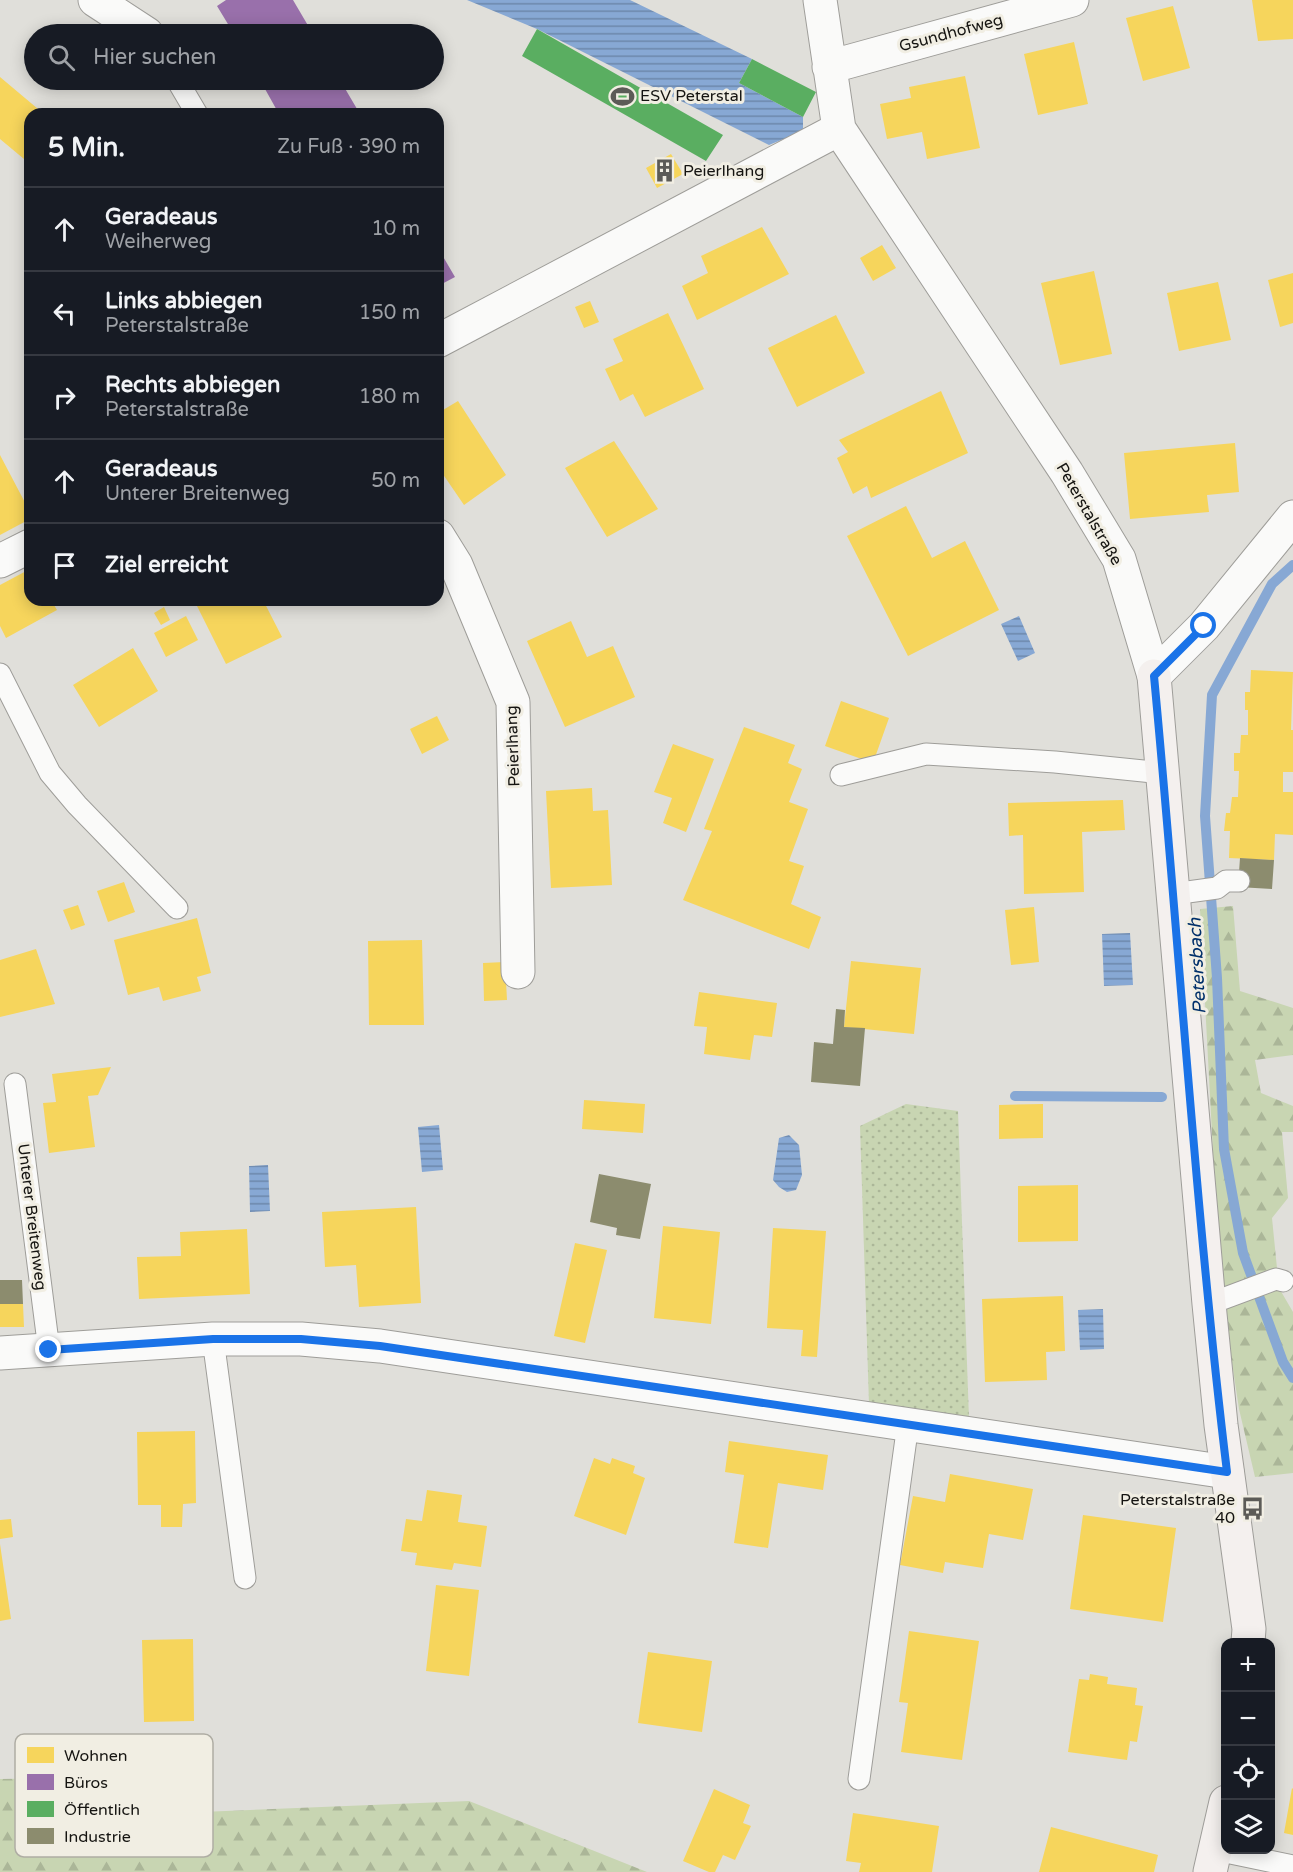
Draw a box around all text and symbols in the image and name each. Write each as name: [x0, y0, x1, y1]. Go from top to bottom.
street label: Gsundhofweg: [897, 10, 1005, 56]
search box: [24, 24, 444, 90]
icon: search: [45, 41, 78, 74]
text: Hier suchen: [93, 44, 216, 70]
sports icon: ESV Peterstal: [609, 83, 635, 109]
place label: ESV Peterstal: [640, 86, 743, 106]
text: 5 Min.: [48, 132, 125, 163]
text: Zu Fuß · 390 m: [277, 135, 420, 159]
building icon: Peierlhang: [652, 158, 678, 184]
place label: Peierlhang: [683, 161, 764, 181]
text: Geradeaus: [105, 204, 217, 230]
icon: ahead: [48, 213, 81, 246]
text: 10 m: [371, 217, 420, 241]
text: Weiherweg: [105, 230, 211, 254]
text: Links abbiegen: [105, 288, 263, 314]
icon: left: [48, 297, 81, 330]
text: 150 m: [359, 301, 420, 325]
text: Peterstalstraße: [105, 314, 249, 338]
text: Rechts abbiegen: [105, 372, 280, 398]
icon: right: [48, 381, 81, 414]
text: 180 m: [359, 385, 420, 409]
text: Peterstalstraße: [105, 398, 249, 422]
text: Geradeaus: [105, 456, 217, 482]
street label: Peterstalstraße: [1052, 459, 1126, 569]
icon: ahead: [48, 465, 81, 498]
text: 50 m: [371, 469, 420, 493]
text: Unterer Breitenweg: [105, 482, 290, 506]
icon: arrive: [48, 549, 81, 582]
text: Ziel erreicht: [105, 552, 228, 578]
route start: [1190, 612, 1216, 638]
street label: Peierlhang: [502, 705, 524, 787]
water label: Petersbach: [1183, 916, 1211, 1015]
street label: Unterer Breitenweg: [13, 1142, 51, 1292]
route end: [35, 1336, 61, 1362]
place label: Peterstalstraße 40: [1120, 1490, 1235, 1528]
bus stop icon: Peterstalstraße 40: [1240, 1496, 1266, 1522]
map controls: [1221, 1638, 1275, 1854]
button: +: [1221, 1638, 1275, 1692]
button: −: [1221, 1692, 1275, 1746]
legend: [15, 1734, 213, 1857]
text: Wohnen: [64, 1746, 127, 1766]
button: locate: [1221, 1746, 1275, 1800]
text: Büros: [64, 1773, 108, 1793]
text: Öffentlich: [64, 1800, 140, 1820]
button: layers: [1221, 1800, 1275, 1854]
text: Industrie: [64, 1827, 131, 1847]

